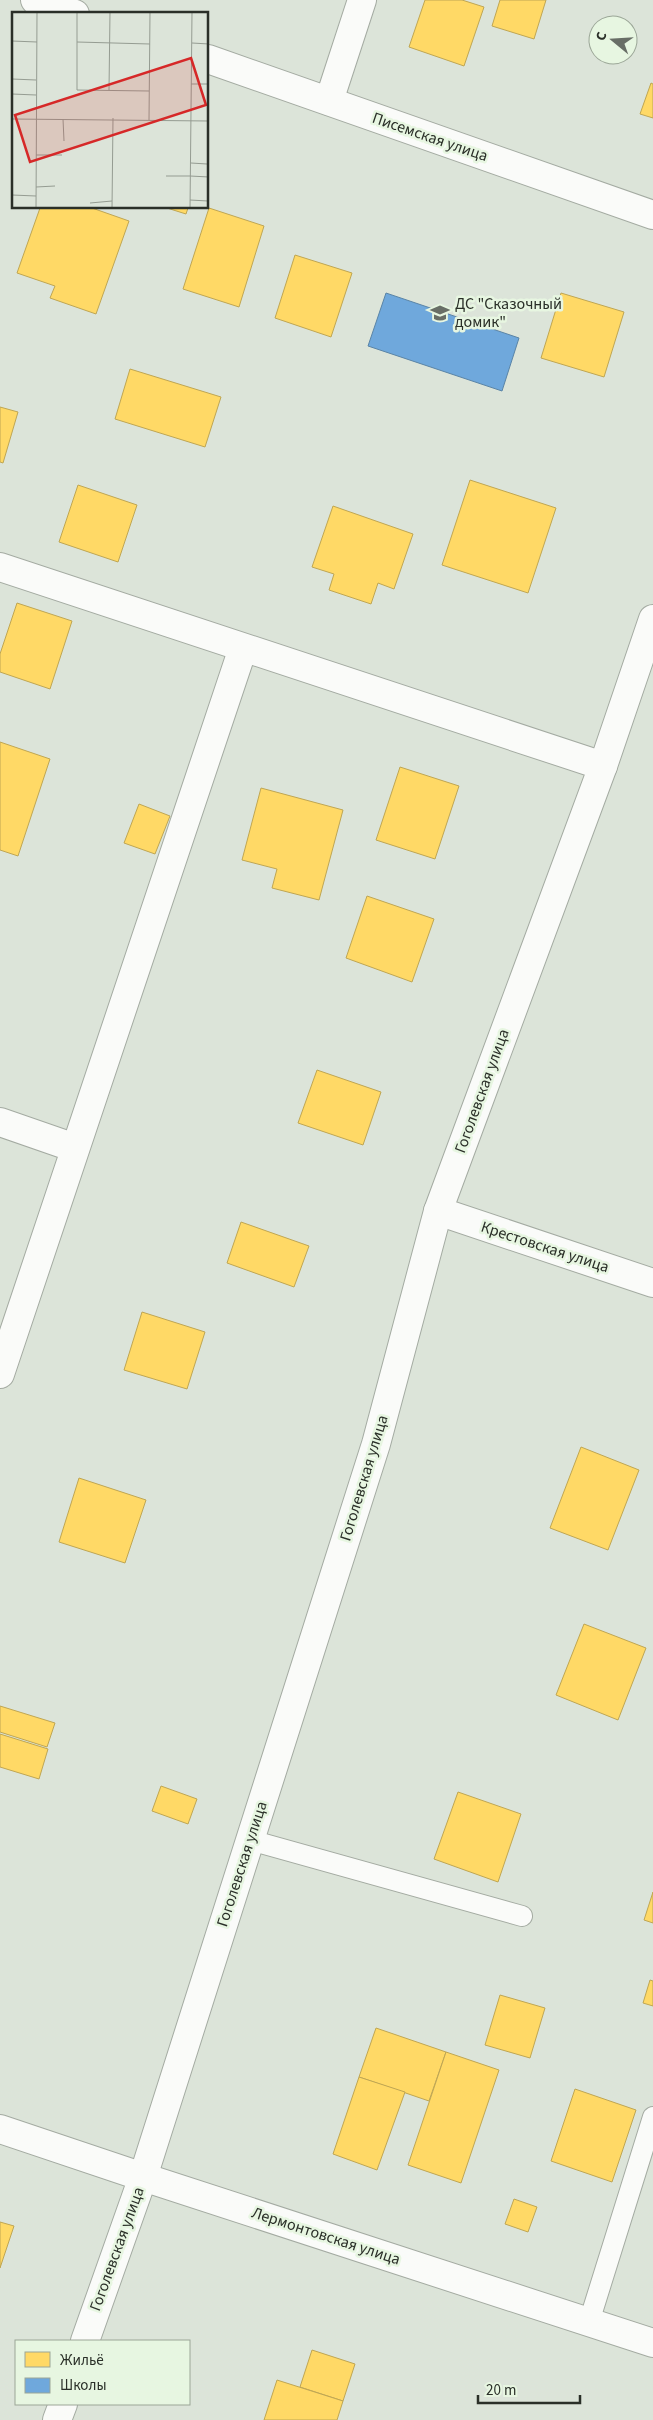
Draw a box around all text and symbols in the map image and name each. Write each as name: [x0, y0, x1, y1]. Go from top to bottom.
inset map: [12, 12, 209, 209]
north arrow: [588, 15, 638, 65]
text: С: [591, 29, 612, 43]
street label: Писемская улица: [369, 107, 491, 167]
place label: ДС "Сказочный домик": [455, 293, 562, 333]
school or university icon: ДС "Сказочный домик": [429, 302, 451, 324]
street label: Гоголевская улица: [449, 1026, 515, 1156]
street label: Крестовская улица: [478, 1216, 612, 1278]
street label: Гоголевская улица: [334, 1412, 394, 1544]
street label: Гоголевская улица: [211, 1798, 273, 1930]
street label: Гоголевская улица: [84, 2184, 150, 2314]
street label: Лермонтовская улица: [249, 2202, 403, 2270]
legend: [15, 2340, 190, 2405]
text: Жильё: [60, 2350, 104, 2371]
scale bar: [478, 2372, 580, 2404]
text: Школы: [60, 2375, 107, 2396]
text: 20 m: [486, 2380, 516, 2401]

